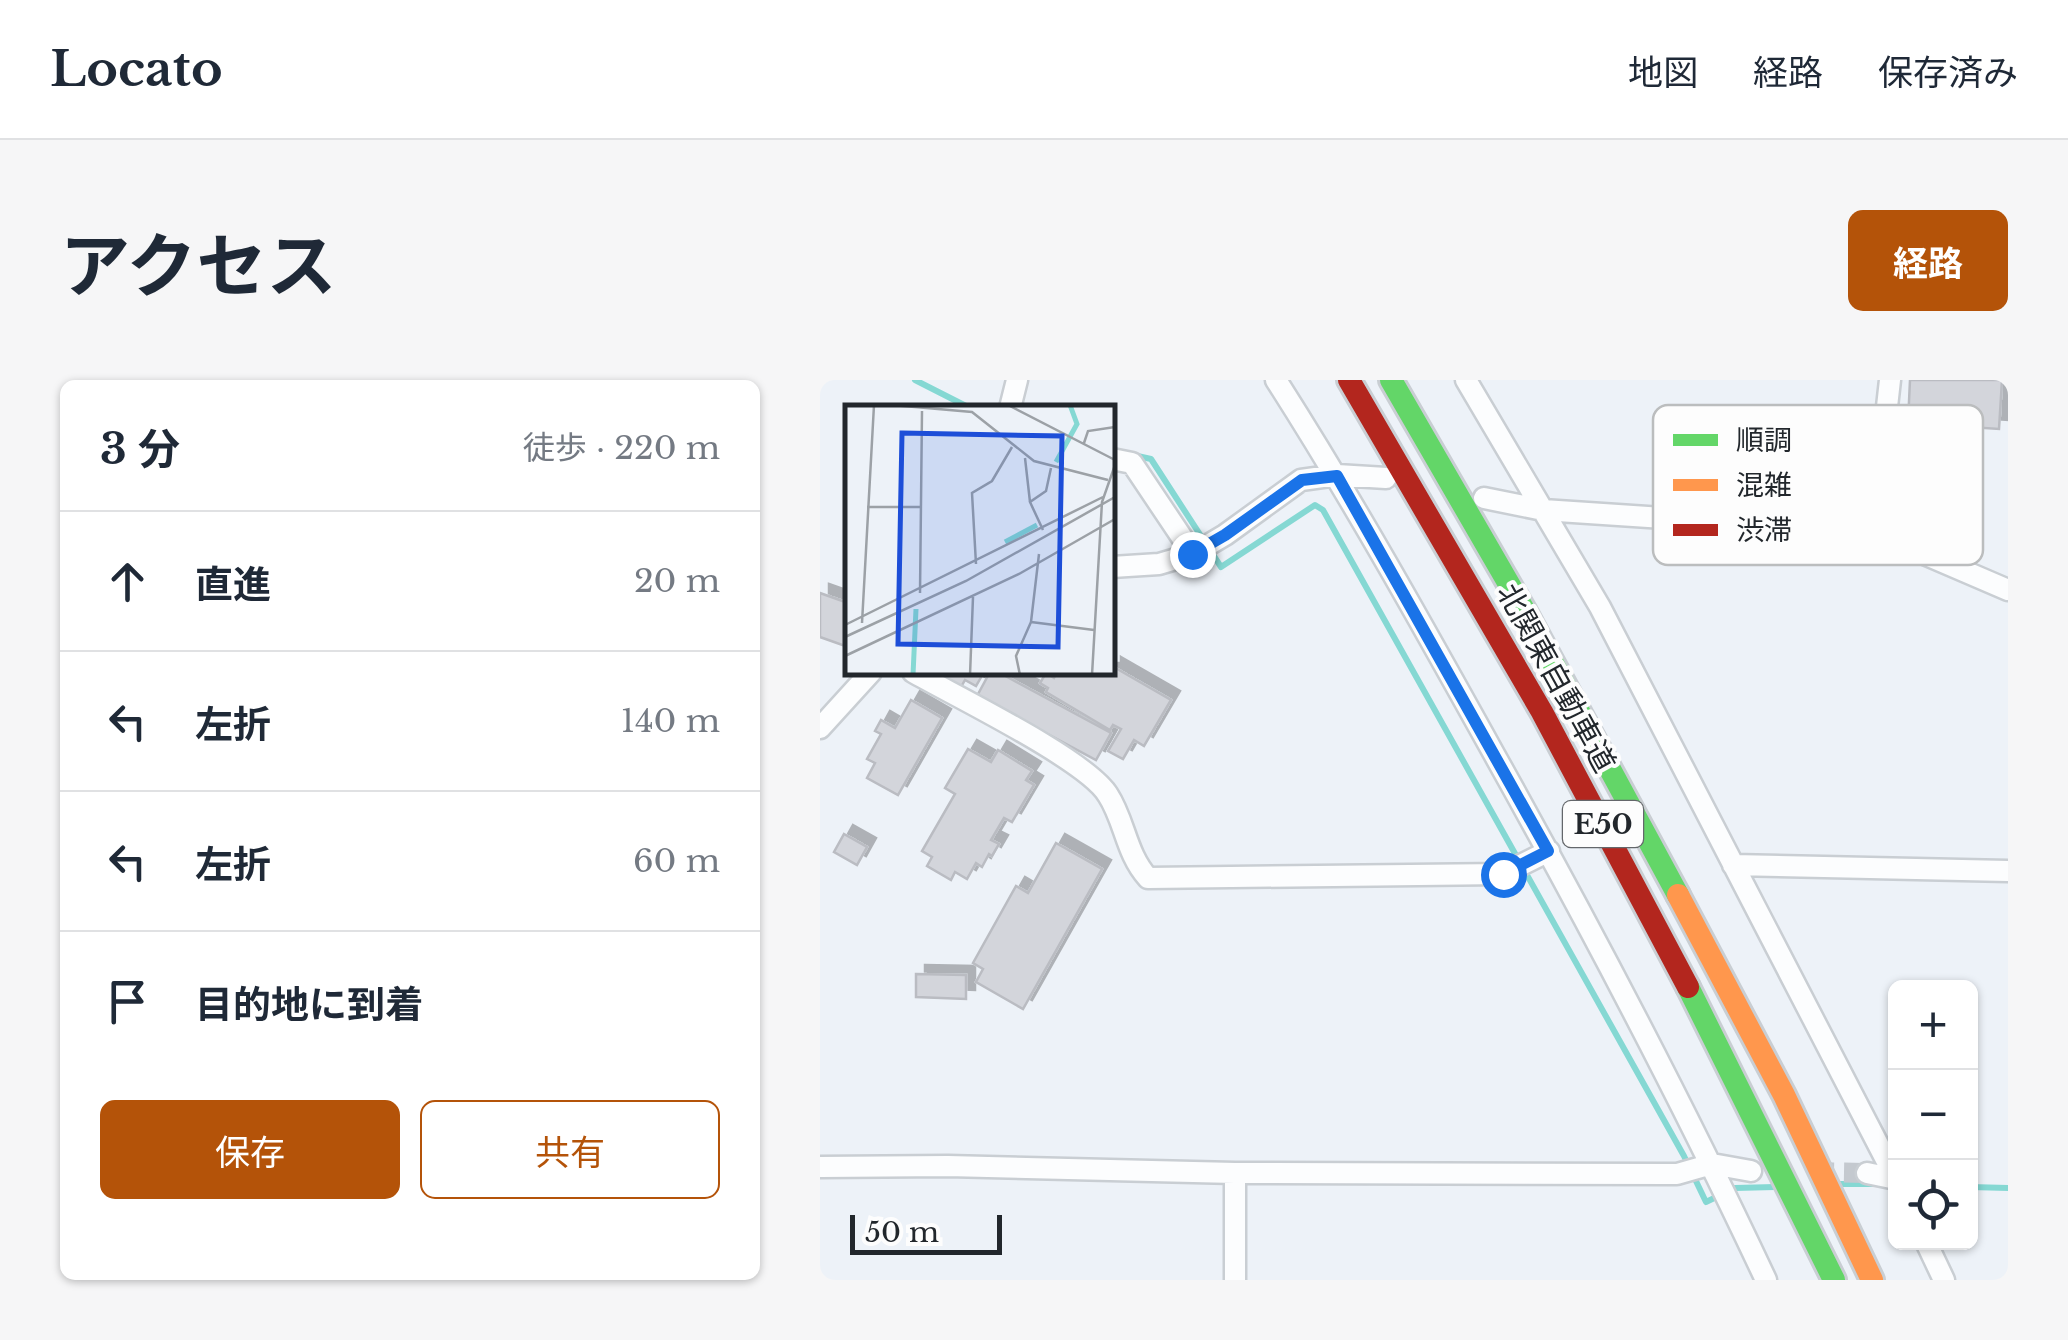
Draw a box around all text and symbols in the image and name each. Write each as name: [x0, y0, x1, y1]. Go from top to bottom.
text: Locato: [50, 39, 223, 99]
text: 地図: [1628, 51, 1698, 94]
text: 経路: [1753, 51, 1823, 94]
text: 保存済み: [1878, 51, 2018, 94]
button: 経路: [1848, 210, 2008, 311]
text: アクセス: [60, 223, 337, 310]
inset map: [845, 405, 1115, 675]
legend: [1653, 405, 1983, 565]
text: 3 分: [100, 423, 180, 475]
text: 順調: [1736, 423, 1792, 458]
text: 徒歩 · 220 m: [523, 428, 720, 468]
text: 混雑: [1736, 468, 1792, 503]
text: 渋滞: [1736, 513, 1792, 548]
route end: [1170, 532, 1216, 578]
icon: ahead: [100, 554, 155, 609]
text: 直進: [195, 561, 271, 608]
text: 20 m: [634, 561, 720, 601]
street label: 北関東自動車道: [1489, 577, 1624, 779]
icon: left: [100, 694, 155, 749]
text: 左折: [195, 701, 271, 748]
text: 140 m: [621, 701, 720, 741]
road number: E50: [1563, 801, 1643, 847]
icon: left: [100, 834, 155, 889]
text: 左折: [195, 841, 271, 888]
text: 60 m: [633, 841, 720, 881]
route start: [1481, 852, 1527, 898]
icon: arrive: [100, 974, 155, 1029]
map controls: [1888, 980, 1978, 1250]
button: +: [1888, 980, 1978, 1070]
text: 目的地に到着: [195, 981, 423, 1028]
button: −: [1888, 1070, 1978, 1160]
button: 保存: [100, 1100, 400, 1199]
button: 共有: [420, 1100, 720, 1199]
button: locate: [1888, 1160, 1978, 1250]
scale bar: [850, 1210, 1002, 1254]
text: 50 m: [865, 1215, 939, 1250]

